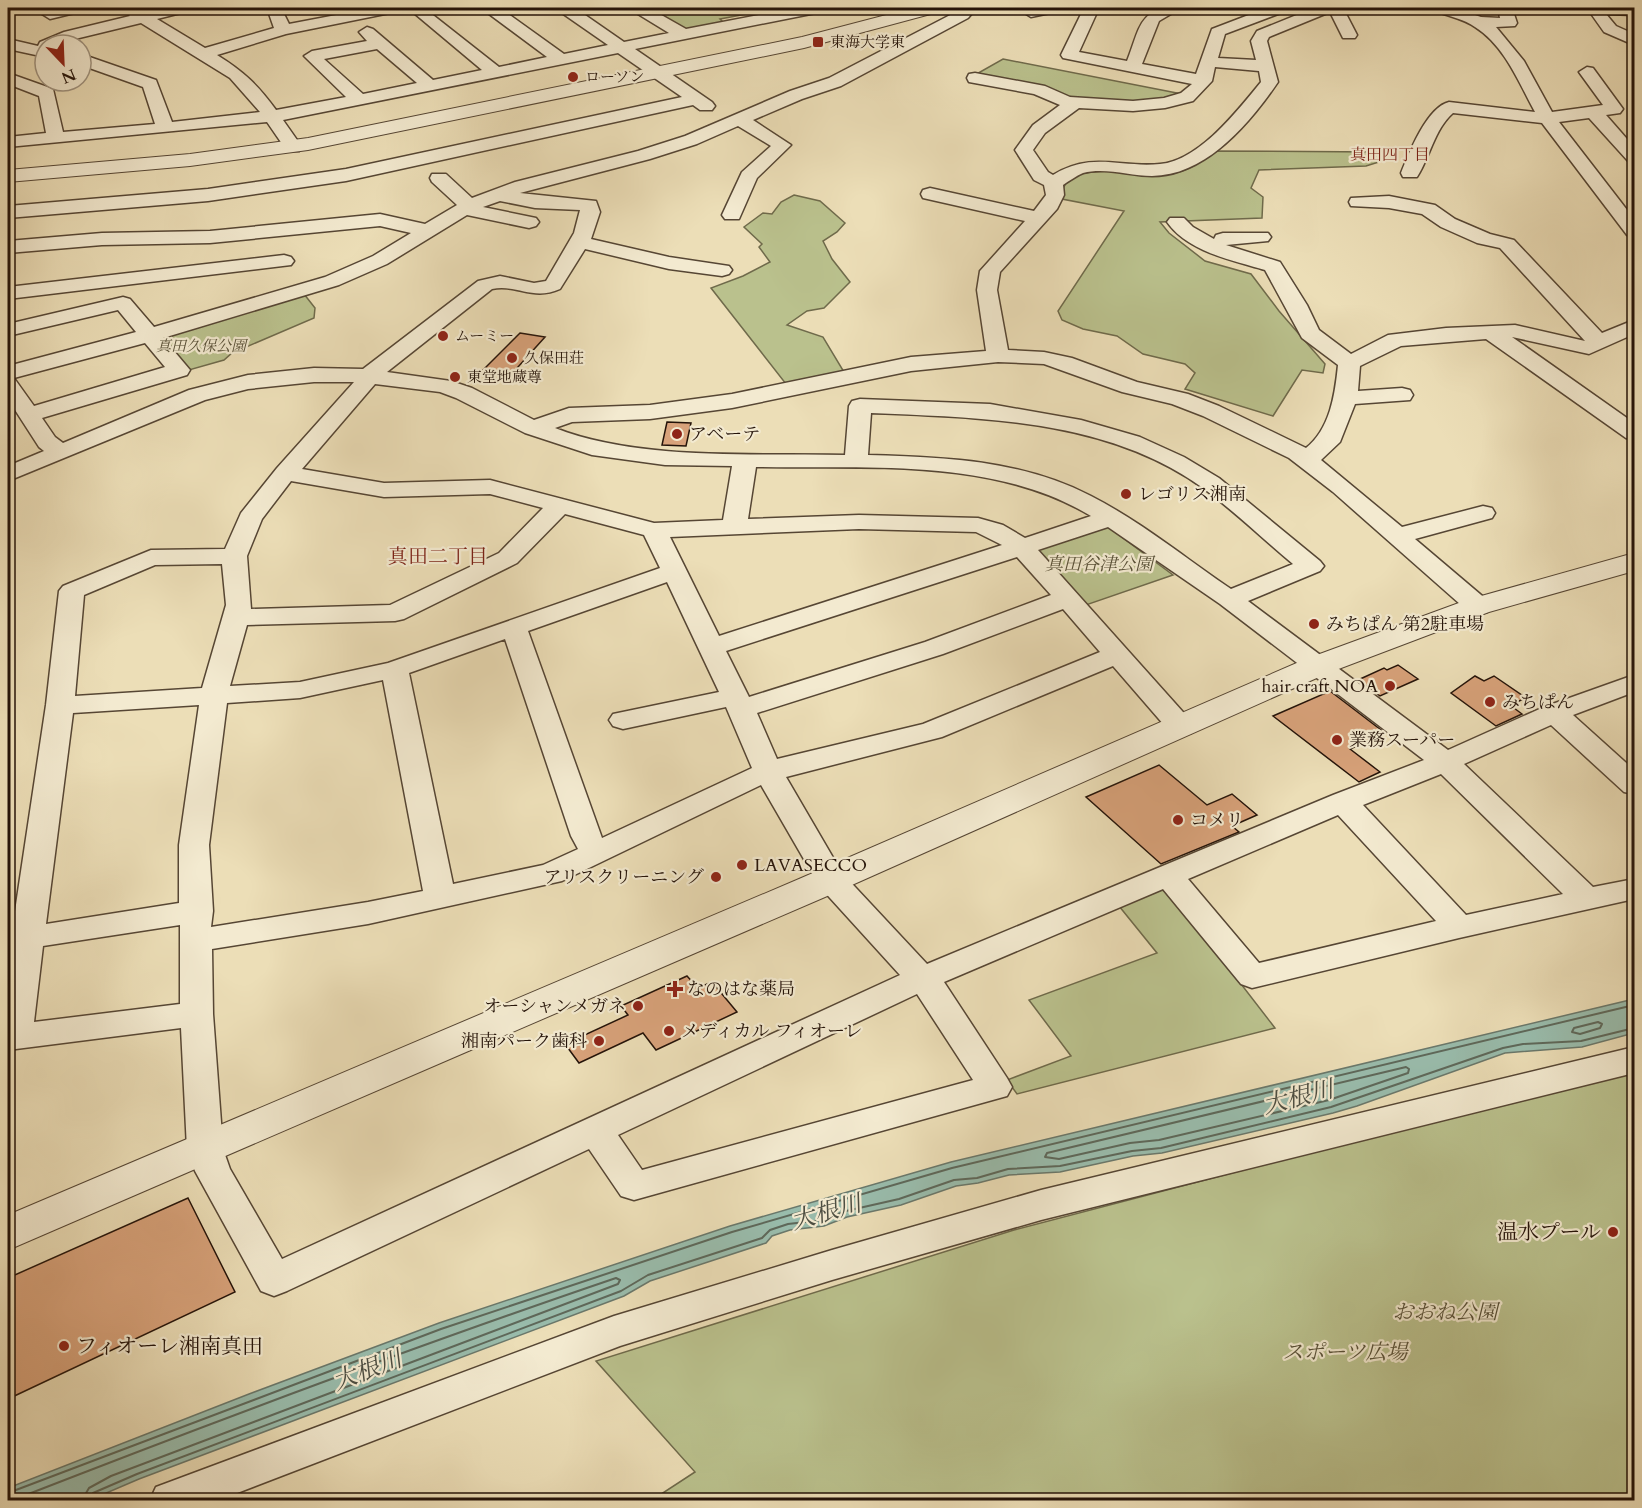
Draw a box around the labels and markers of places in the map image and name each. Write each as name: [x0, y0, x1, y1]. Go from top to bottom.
place label: 東海大学東: [830, 32, 905, 52]
marker: 東海大学東: [811, 35, 825, 49]
place label: ローソン: [585, 67, 644, 87]
marker: ローソン: [566, 70, 580, 84]
place label: ムーミー: [455, 326, 514, 346]
marker: ムーミー: [436, 329, 450, 343]
place label: 久保田荘: [524, 348, 584, 368]
marker: 久保田荘: [505, 351, 519, 365]
place label: 東堂地蔵尊: [467, 367, 542, 387]
marker: 東堂地蔵尊: [448, 370, 462, 384]
place label: アベーテ: [689, 422, 760, 447]
marker: アベーテ: [670, 427, 684, 441]
place label: レゴリス湘南: [1138, 482, 1246, 507]
marker: レゴリス湘南: [1119, 487, 1133, 501]
place label: みちぱん 第2駐車場: [1326, 612, 1484, 637]
marker: みちぱん 第2駐車場: [1307, 617, 1321, 631]
place label: hair craft NOA: [1262, 674, 1378, 699]
marker: hair craft NOA: [1383, 679, 1397, 693]
place label: みちぱん: [1502, 690, 1574, 715]
marker: みちぱん: [1483, 695, 1497, 709]
place label: 業務スーパー: [1349, 728, 1455, 753]
marker: 業務スーパー: [1330, 733, 1344, 747]
place label: コメリ: [1190, 808, 1244, 833]
marker: コメリ: [1171, 813, 1185, 827]
place label: LAVASECCO: [754, 853, 867, 878]
marker: LAVASECCO: [735, 858, 749, 872]
place label: アリスクリーニング: [543, 865, 704, 890]
marker: アリスクリーニング: [709, 870, 723, 884]
place label: なのはな薬局: [687, 977, 795, 1002]
marker: なのはな薬局: [668, 982, 682, 996]
place label: オーシャンメガネ: [483, 994, 626, 1019]
marker: オーシャンメガネ: [631, 999, 645, 1013]
place label: メディカル フィオーレ: [681, 1019, 863, 1044]
marker: メディカル フィオーレ: [662, 1024, 676, 1038]
place label: 湘南パーク歯科: [461, 1029, 587, 1054]
marker: 湘南パーク歯科: [592, 1034, 606, 1048]
place label: 温水プール: [1497, 1218, 1601, 1247]
marker: 温水プール: [1606, 1225, 1620, 1239]
place label: フィオーレ湘南真田: [76, 1332, 263, 1361]
marker: フィオーレ湘南真田: [57, 1339, 71, 1353]

